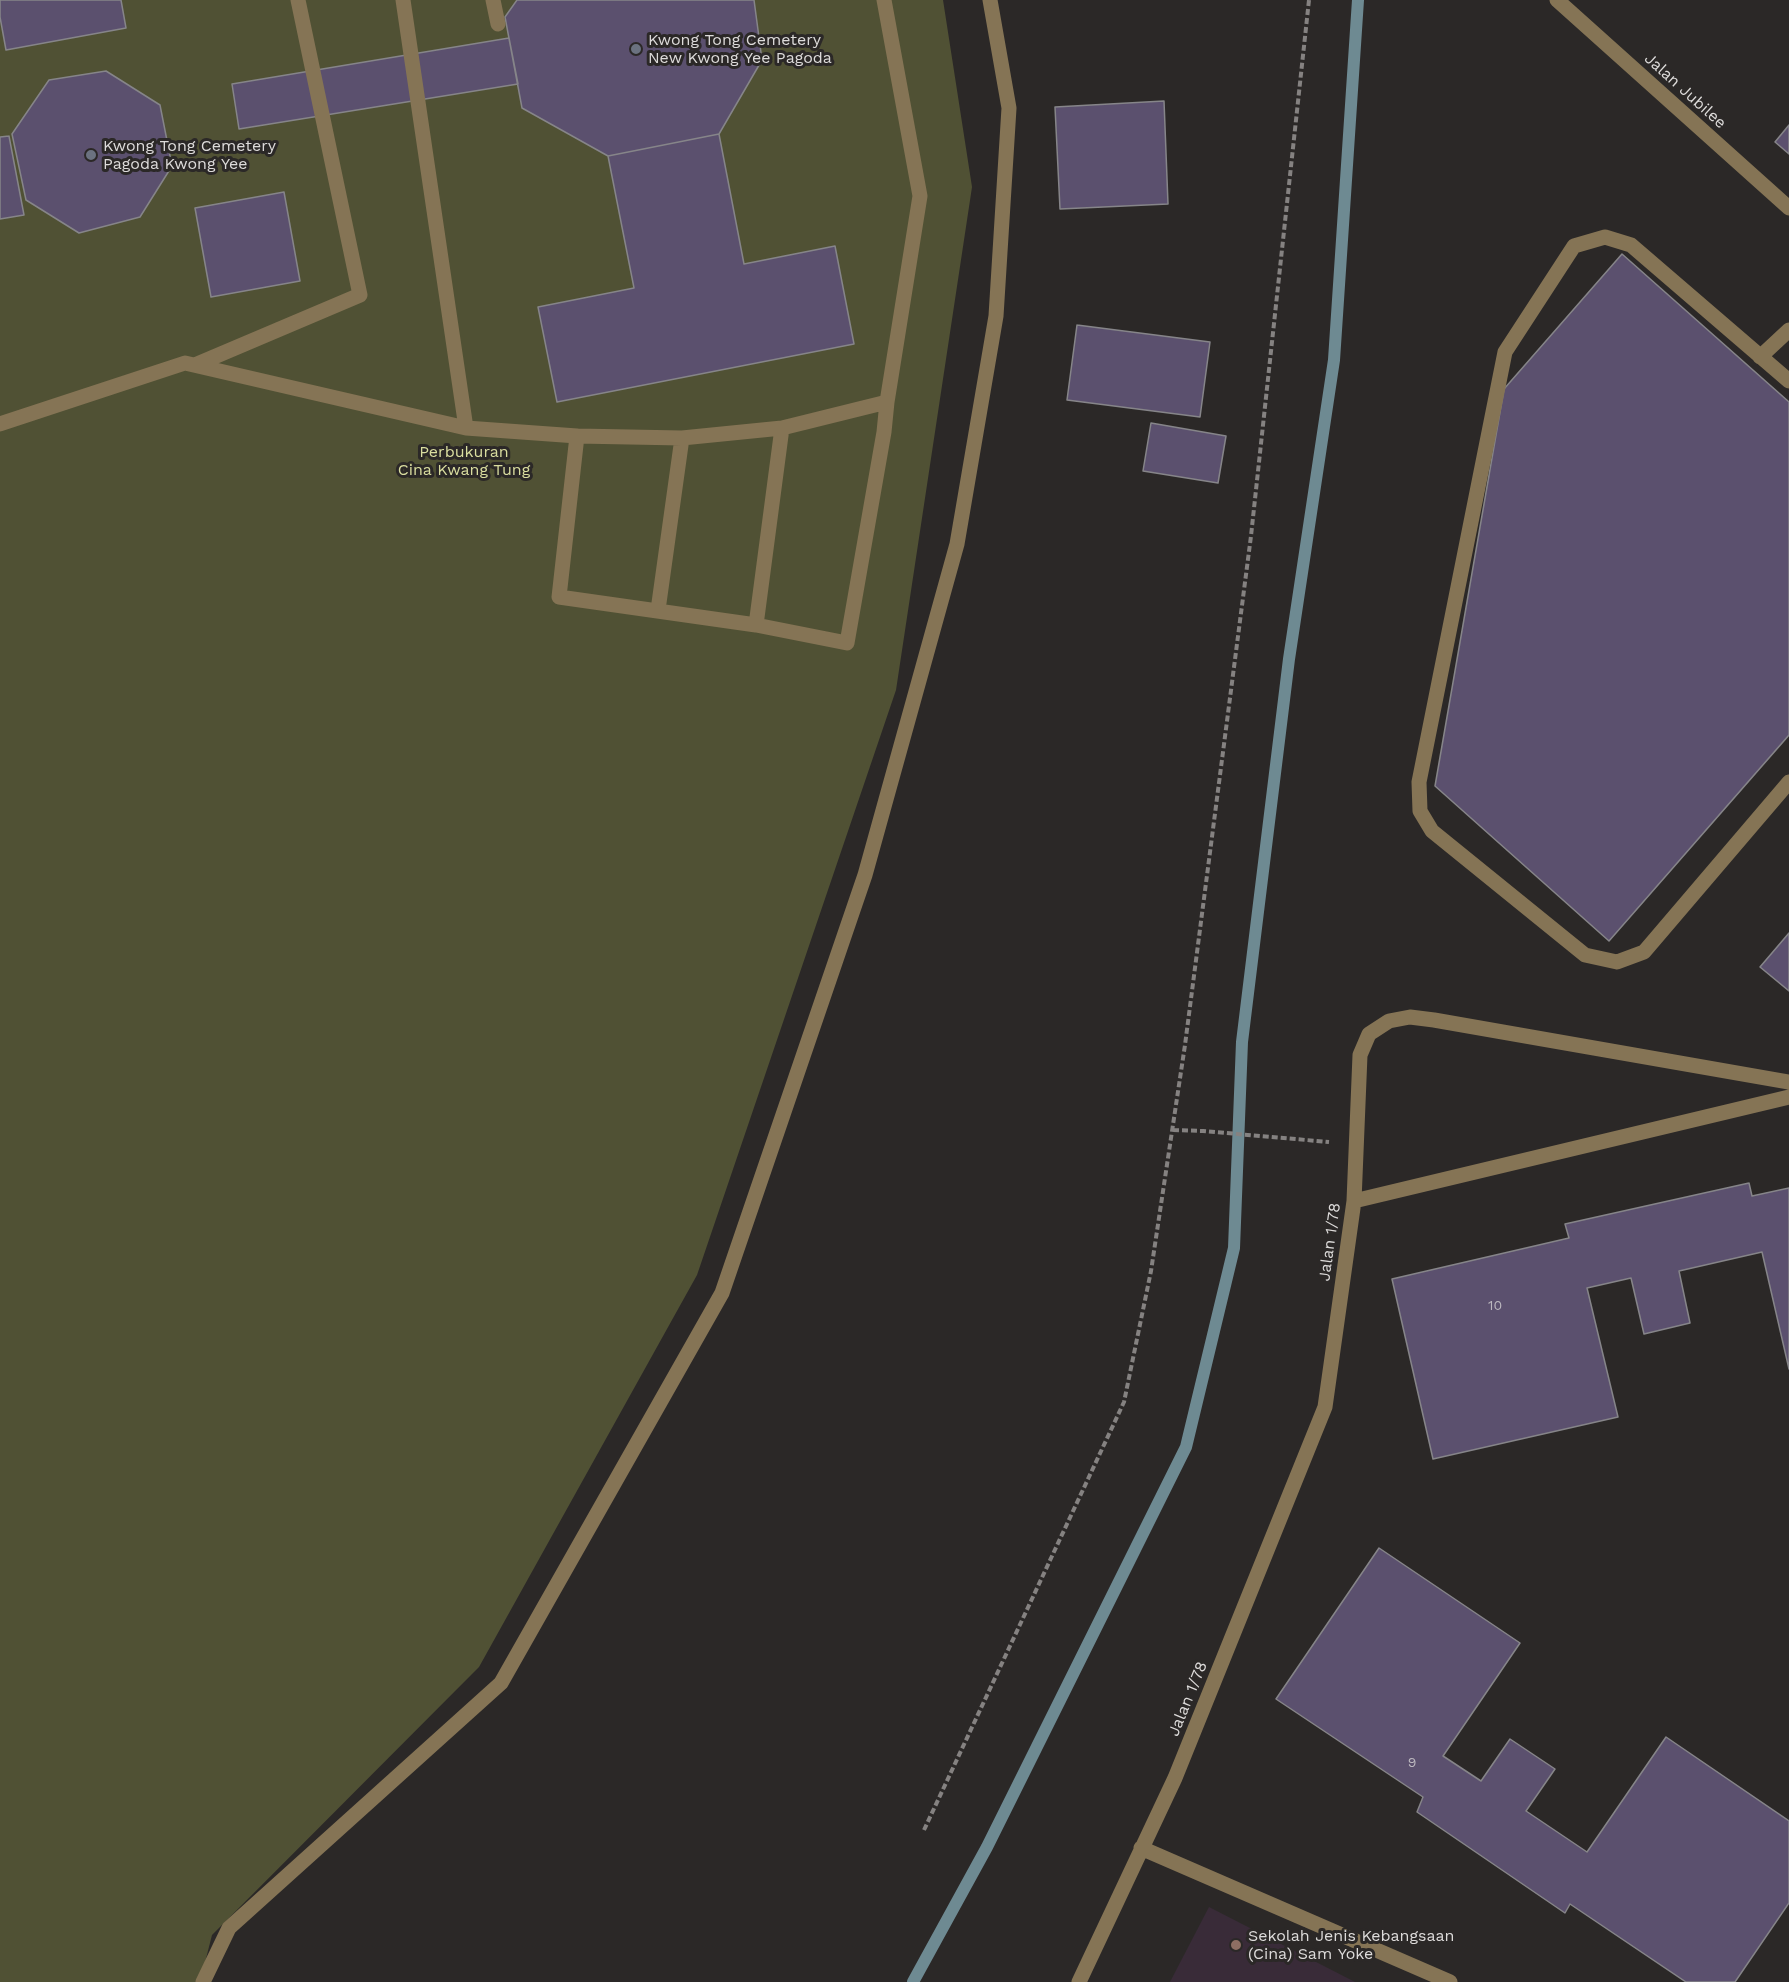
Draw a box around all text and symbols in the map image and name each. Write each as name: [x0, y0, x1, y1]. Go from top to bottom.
place label: Kwong Tong Cemetery New Kwong Yee Pagoda: [648, 30, 832, 68]
marker: Kwong Tong Cemetery New Kwong Yee Pagoda: [629, 42, 643, 56]
street label: Jalan Jubilee: [1640, 49, 1730, 133]
place label: Kwong Tong Cemetery Pagoda Kwong Yee: [103, 136, 276, 174]
marker: Kwong Tong Cemetery Pagoda Kwong Yee: [84, 148, 98, 162]
park label: Perbukuran Cina Kwang Tung: [398, 442, 530, 480]
street label: Jalan 1/78: [1315, 1202, 1345, 1282]
house number: 10: [1488, 1298, 1502, 1314]
street label: Jalan 1/78: [1164, 1659, 1212, 1739]
house number: 9: [1408, 1755, 1416, 1771]
place label: Sekolah Jenis Kebangsaan (Cina) Sam Yoke: [1248, 1926, 1454, 1964]
marker: Sekolah Jenis Kebangsaan (Cina) Sam Yoke: [1229, 1938, 1243, 1952]

